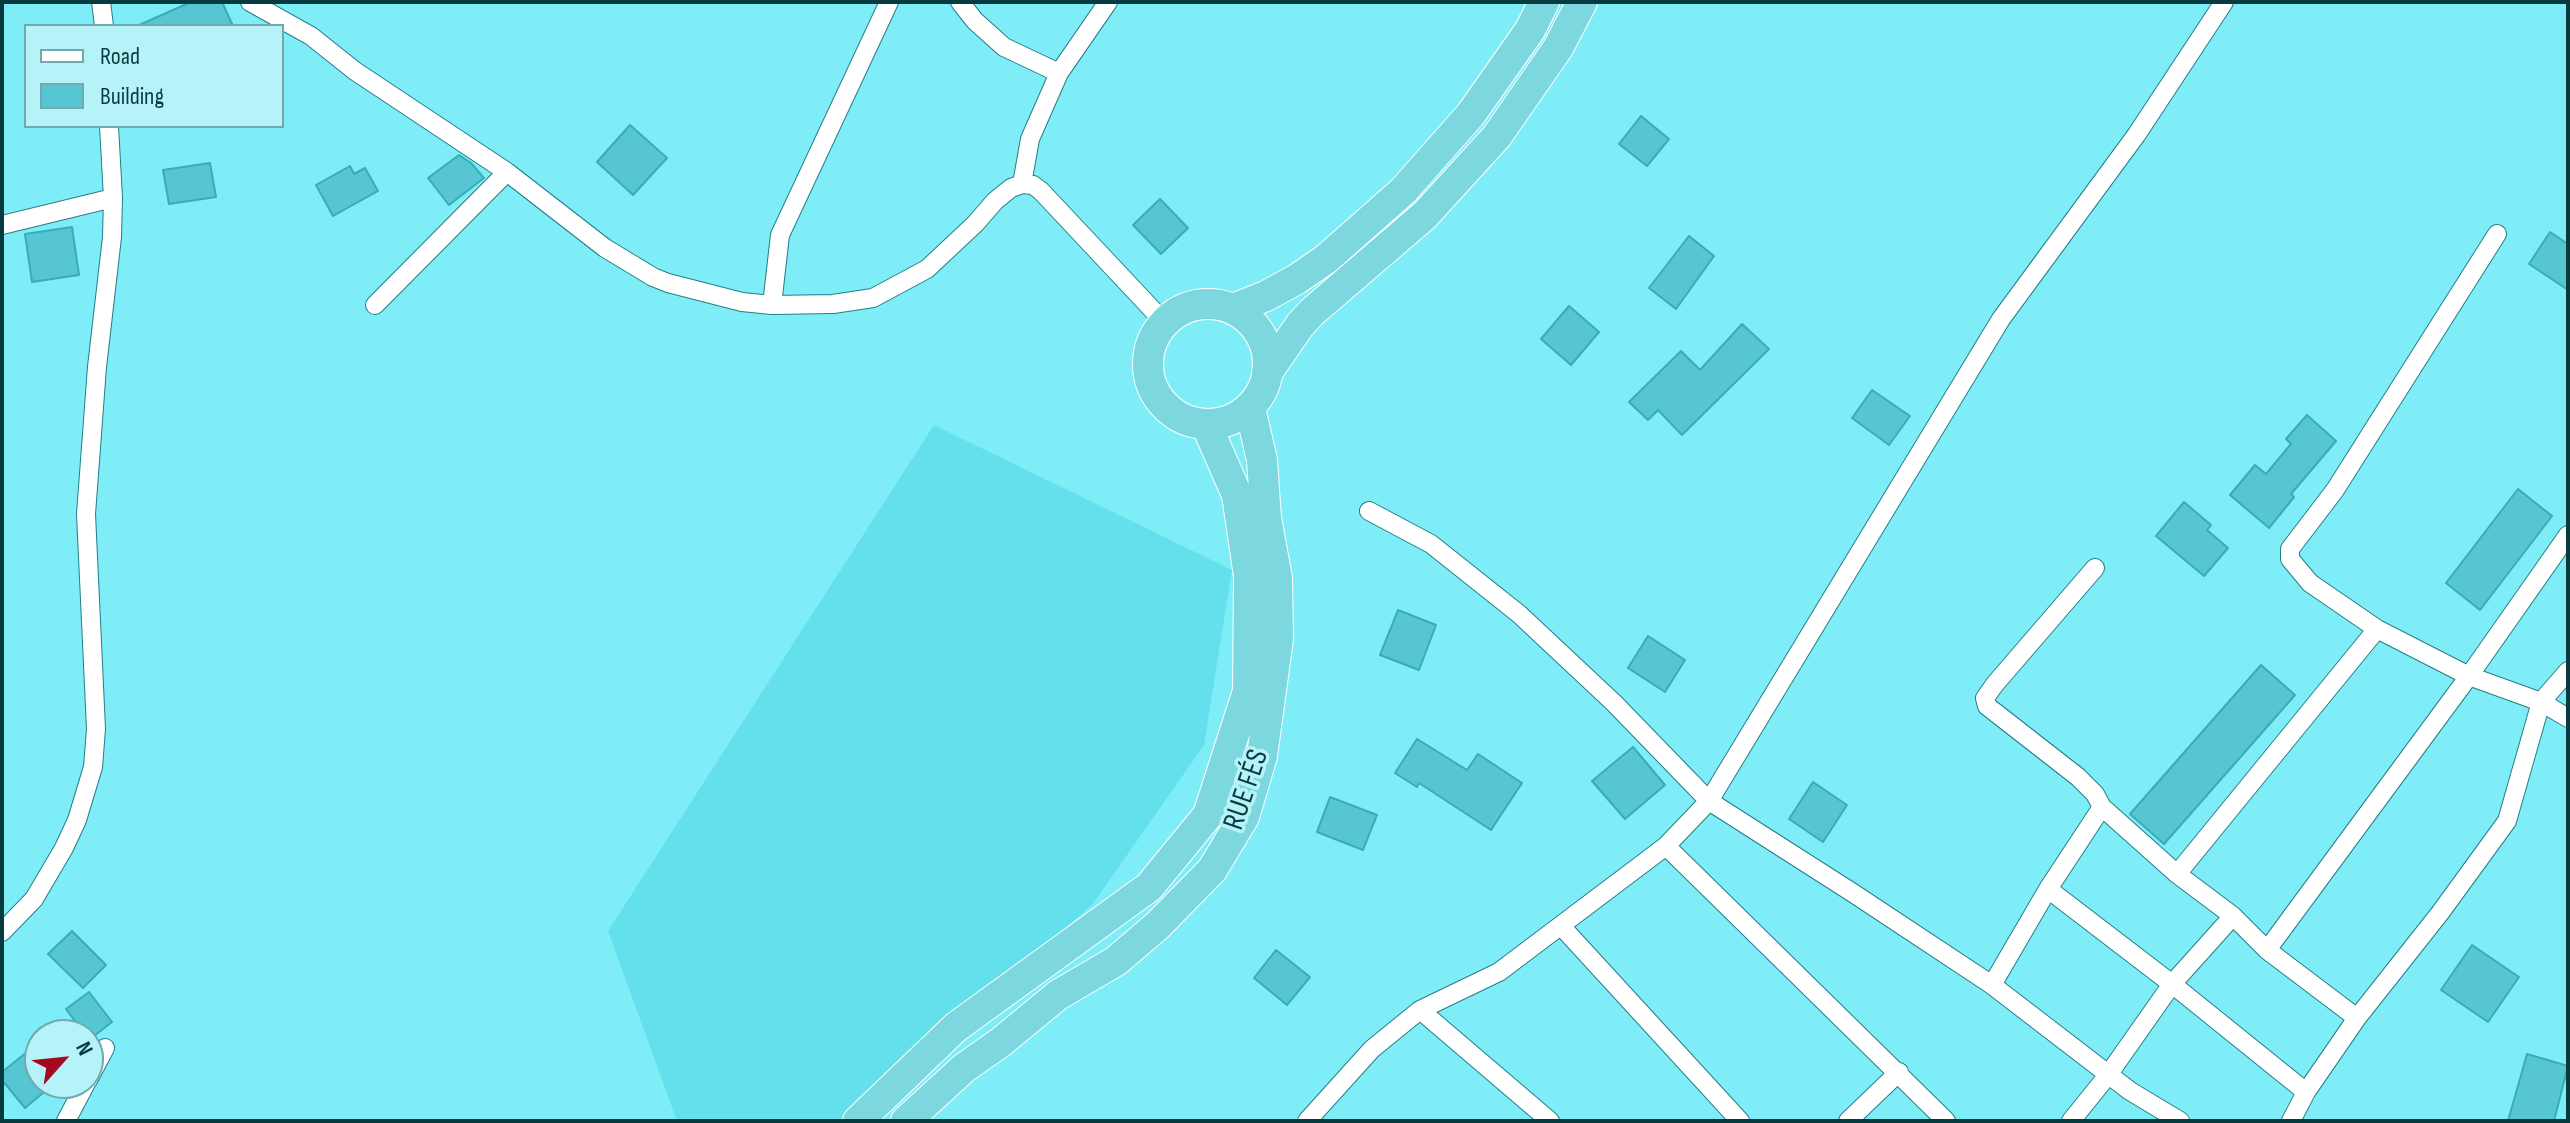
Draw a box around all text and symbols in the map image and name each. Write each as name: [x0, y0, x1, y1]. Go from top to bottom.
legend: [24, 24, 284, 128]
text: Road: [100, 42, 140, 71]
text: Building: [100, 82, 164, 111]
street label: RUE FÉS: [1217, 745, 1277, 835]
north arrow: [24, 1019, 104, 1099]
text: N: [69, 1037, 99, 1060]

